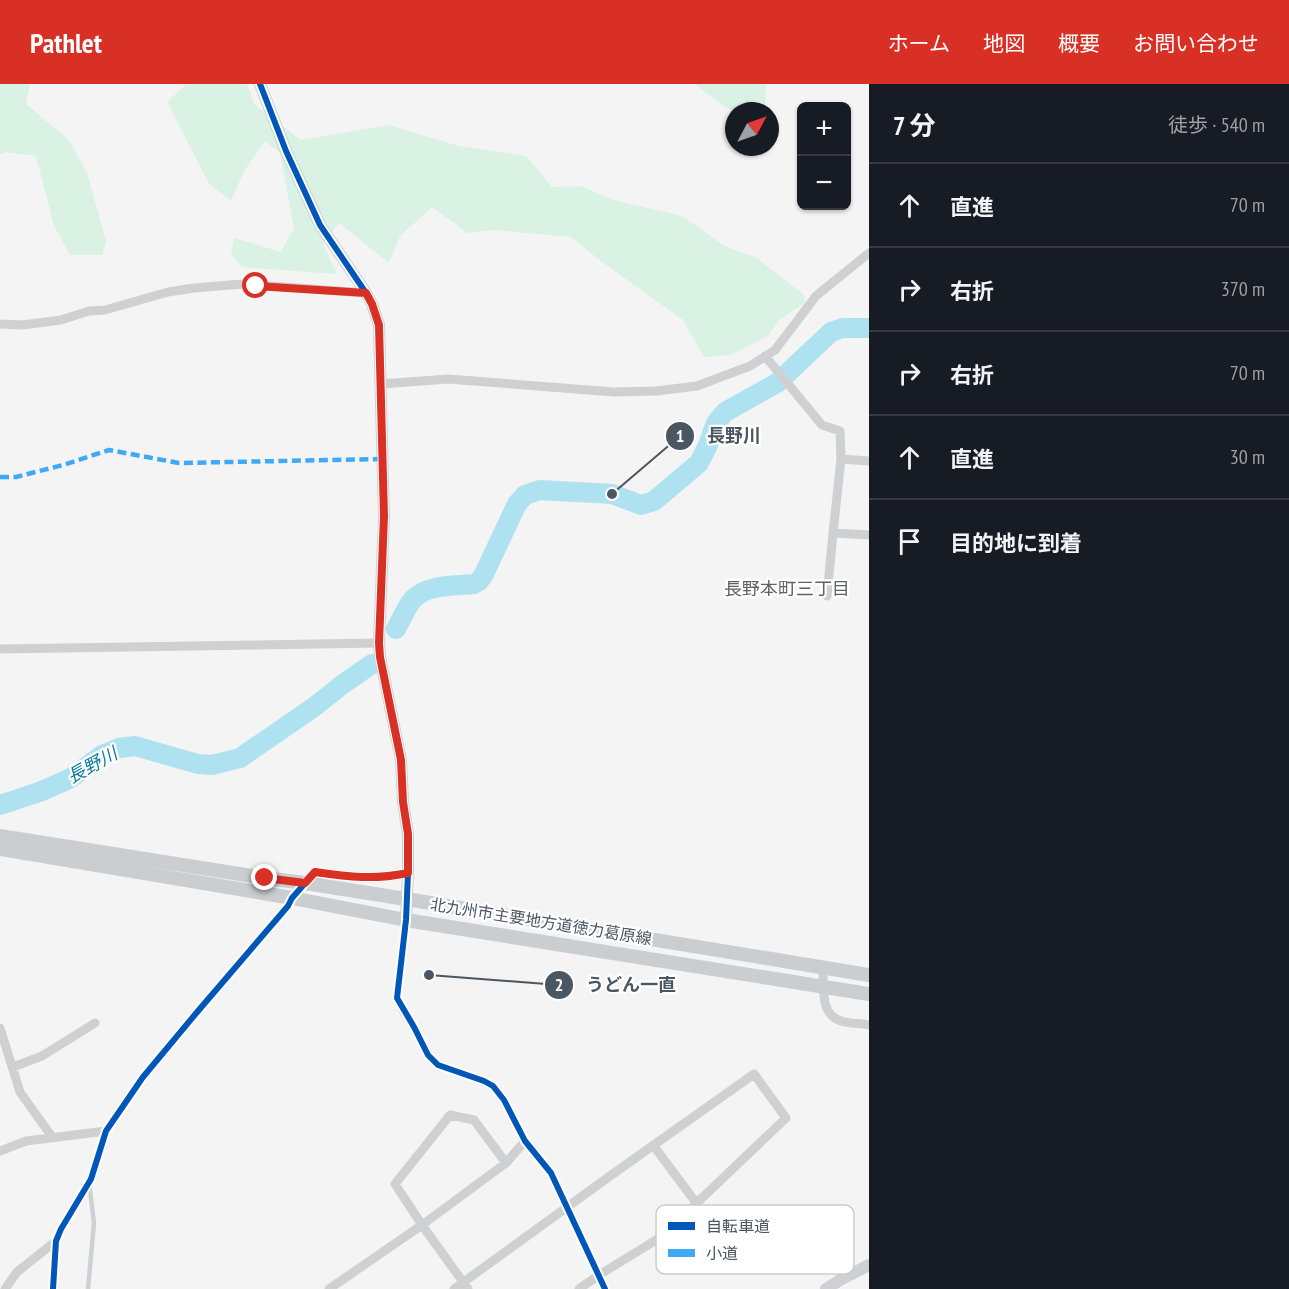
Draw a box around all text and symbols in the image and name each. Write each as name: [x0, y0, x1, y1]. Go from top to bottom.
text: Pathlet: [30, 24, 102, 61]
text: ホーム: [888, 30, 950, 57]
text: 地図: [983, 30, 1025, 57]
text: 概要: [1058, 30, 1100, 57]
text: お問い合わせ: [1133, 30, 1259, 57]
north arrow: [725, 102, 779, 156]
map controls: [797, 102, 851, 210]
button: +: [797, 102, 851, 156]
text: 7 分: [893, 109, 936, 142]
text: 徒歩 · 540 m: [1168, 112, 1265, 138]
button: −: [797, 156, 851, 210]
icon: ahead: [893, 189, 926, 222]
text: 70 m: [1230, 192, 1265, 218]
text: 直進: [950, 193, 994, 221]
route start: [242, 272, 268, 298]
icon: right: [893, 273, 926, 306]
text: 370 m: [1221, 276, 1265, 302]
text: 右折: [950, 277, 994, 305]
icon: right: [893, 357, 926, 390]
text: 70 m: [1230, 360, 1265, 386]
text: 右折: [950, 361, 994, 389]
callout: 長野川: [665, 418, 773, 454]
text: 1: [676, 424, 684, 447]
text: 長野川: [707, 424, 761, 447]
icon: ahead: [893, 441, 926, 474]
text: 30 m: [1230, 444, 1265, 470]
text: 直進: [950, 445, 994, 473]
icon: arrive: [893, 525, 926, 558]
text: 目的地に到着: [950, 529, 1082, 557]
district label: 長野本町三丁目: [724, 577, 850, 600]
water label: 長野川: [63, 741, 123, 788]
route end: [251, 864, 277, 890]
street label: 北九州市主要地方道徳力葛原線: [429, 894, 653, 948]
callout: うどん一直: [544, 967, 688, 1003]
text: 2: [555, 973, 563, 996]
text: うどん一直: [586, 973, 676, 996]
legend: [656, 1205, 854, 1274]
text: 自転車道: [706, 1216, 770, 1236]
text: 小道: [706, 1243, 738, 1263]

